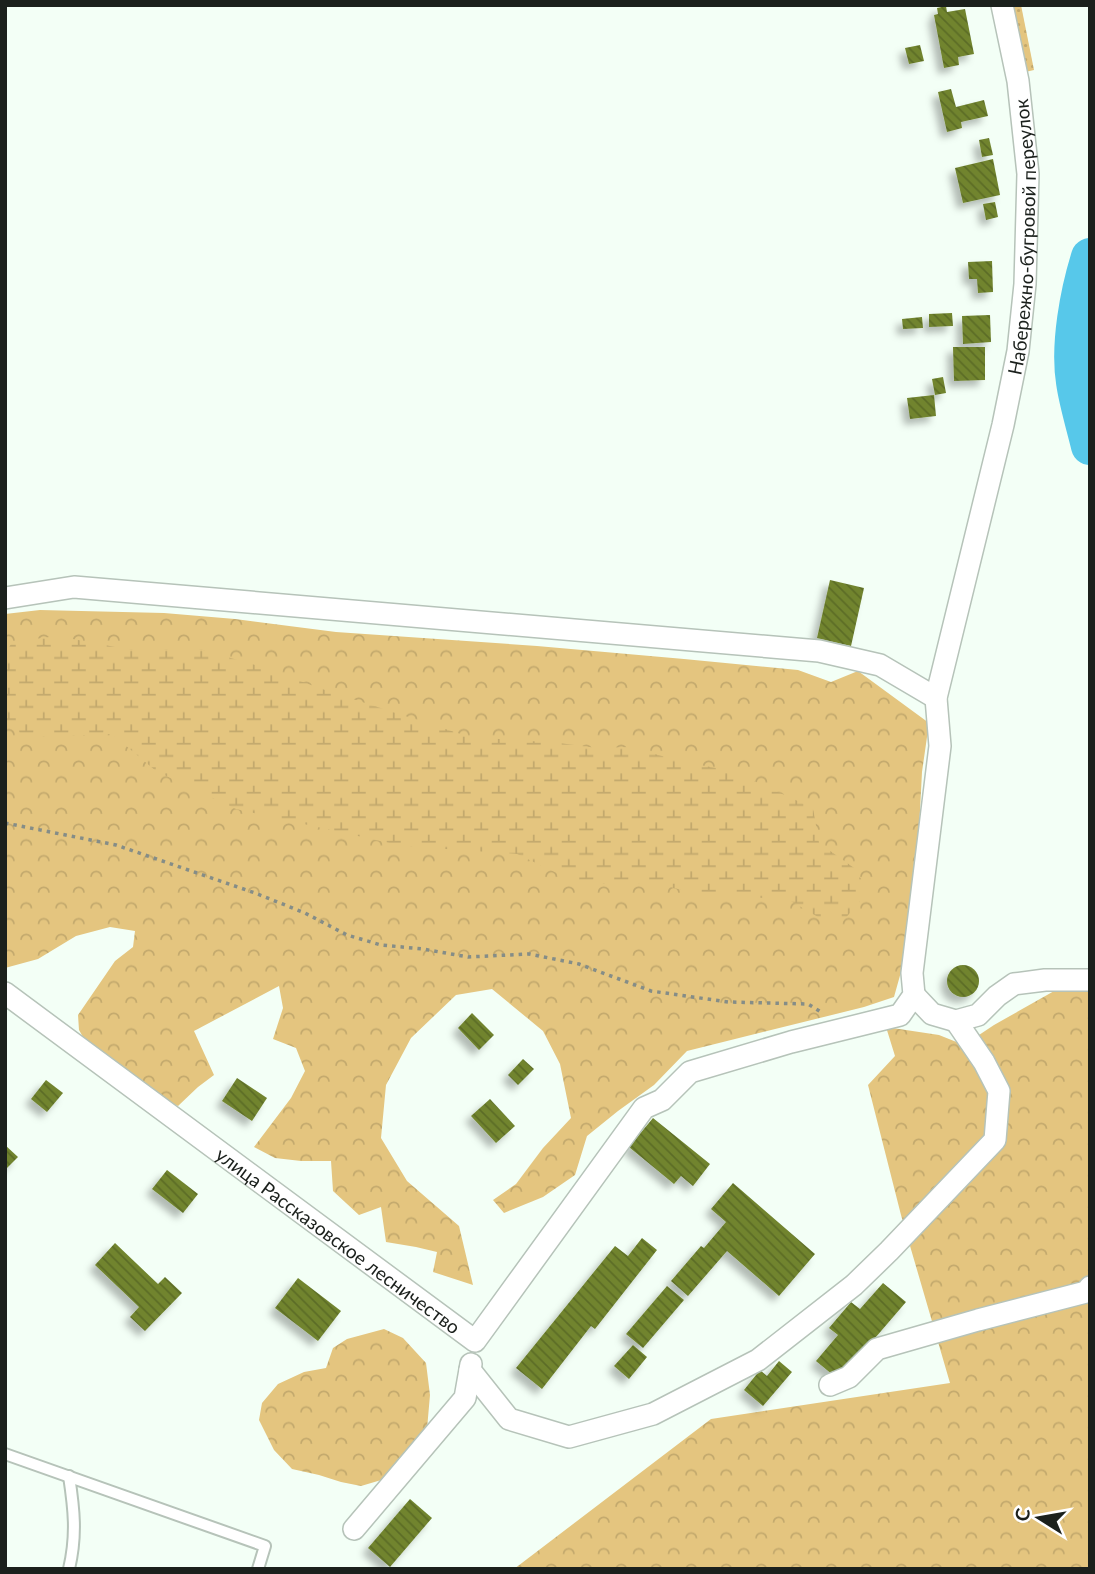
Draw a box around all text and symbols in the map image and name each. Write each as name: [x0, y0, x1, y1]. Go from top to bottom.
street label: Набережно-бугровой переулок: [1002, 98, 1040, 377]
street label: улица Рассказовское лесничество: [212, 1142, 465, 1338]
north arrow: [1004, 1483, 1074, 1553]
text: С: [1009, 1506, 1034, 1523]

